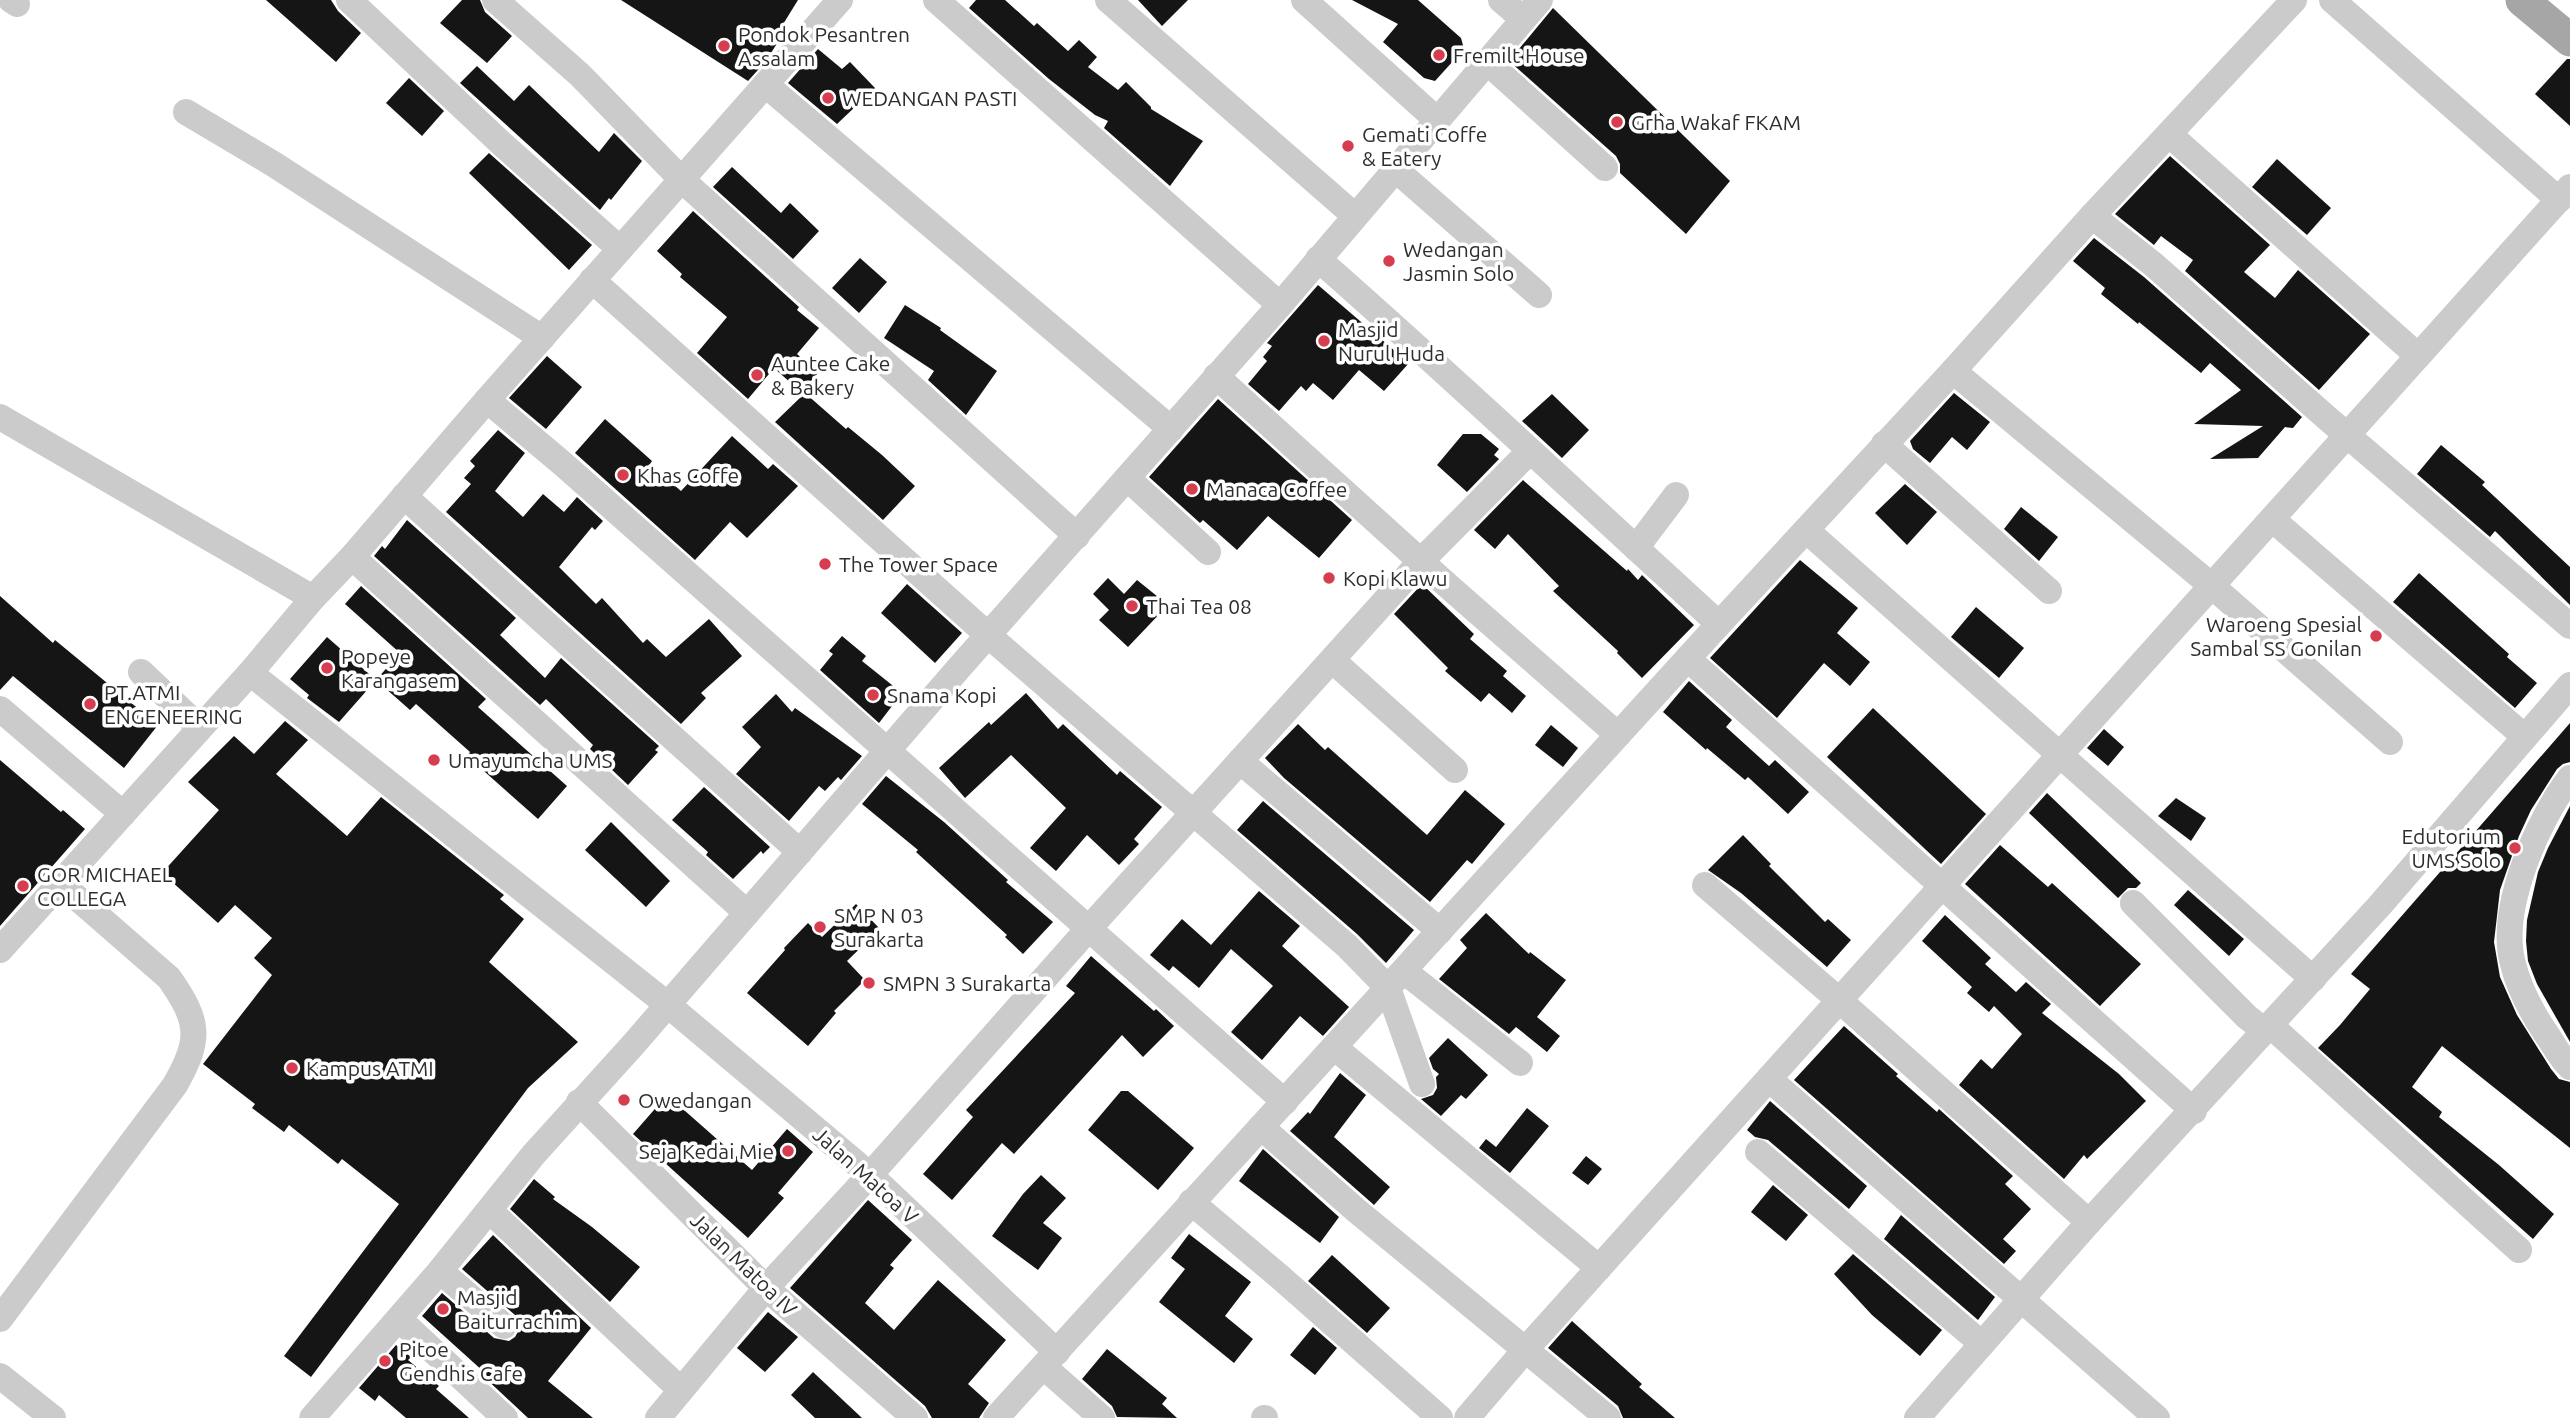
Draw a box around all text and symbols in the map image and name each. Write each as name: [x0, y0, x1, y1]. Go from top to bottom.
place label: Pondok Pesantren Assalam: [738, 22, 910, 70]
marker: Pondok Pesantren Assalam: [716, 38, 732, 54]
place label: Fremilt House: [1453, 43, 1585, 67]
marker: Fremilt House: [1431, 47, 1447, 63]
place label: WEDANGAN PASTI: [842, 86, 1018, 110]
marker: WEDANGAN PASTI: [820, 90, 836, 106]
place label: Grha Wakaf FKAM: [1631, 110, 1801, 134]
marker: Grha Wakaf FKAM: [1609, 114, 1625, 130]
place label: Gemati Coffe & Eatery: [1362, 122, 1487, 170]
marker: Gemati Coffe & Eatery: [1340, 138, 1356, 154]
place label: Wedangan Jasmin Solo: [1403, 237, 1514, 285]
marker: Wedangan Jasmin Solo: [1381, 253, 1397, 269]
place label: Masjid Nurul Huda: [1338, 317, 1445, 365]
marker: Masjid Nurul Huda: [1316, 333, 1332, 349]
place label: Auntee Cake & Bakery: [771, 351, 890, 399]
marker: Auntee Cake & Bakery: [749, 367, 765, 383]
place label: Khas Coffe: [637, 463, 739, 487]
marker: Khas Coffe: [615, 467, 631, 483]
place label: Manaca Coffee: [1206, 477, 1347, 501]
marker: Manaca Coffee: [1184, 481, 1200, 497]
place label: The Tower Space: [839, 552, 998, 576]
marker: The Tower Space: [817, 556, 833, 572]
place label: Kopi Klawu: [1343, 566, 1447, 590]
marker: Kopi Klawu: [1321, 570, 1337, 586]
place label: Thai Tea 08: [1146, 594, 1252, 618]
marker: Thai Tea 08: [1124, 598, 1140, 614]
place label: Waroeng Spesial Sambal SS Gonilan: [2190, 612, 2362, 660]
marker: Waroeng Spesial Sambal SS Gonilan: [2368, 628, 2384, 644]
place label: Popeye Karangasem: [341, 644, 457, 692]
marker: Popeye Karangasem: [319, 660, 335, 676]
place label: PT.ATMI ENGENEERING: [104, 680, 242, 728]
place label: Snama Kopi: [887, 683, 997, 707]
marker: Snama Kopi: [865, 687, 881, 703]
marker: PT.ATMI ENGENEERING: [82, 696, 98, 712]
place label: Umayumcha UMS: [448, 748, 612, 772]
marker: Umayumcha UMS: [426, 752, 442, 768]
place label: Edutorium UMS Solo: [2401, 824, 2501, 872]
marker: Edutorium UMS Solo: [2507, 840, 2523, 856]
place label: GOR MICHAEL COLLEGA: [37, 862, 173, 910]
marker: GOR MICHAEL COLLEGA: [15, 878, 31, 894]
place label: SMP N 03 Surakarta: [834, 903, 924, 951]
marker: SMP N 03 Surakarta: [812, 919, 828, 935]
place label: SMPN 3 Surakarta: [883, 971, 1051, 995]
marker: SMPN 3 Surakarta: [861, 975, 877, 991]
place label: Kampus ATMI: [306, 1056, 434, 1080]
marker: Kampus ATMI: [284, 1060, 300, 1076]
place label: Owedangan: [638, 1088, 752, 1112]
marker: Owedangan: [616, 1092, 632, 1108]
street label: Jalan Matoa V: [809, 1122, 924, 1229]
place label: Seja Kedai Mie: [639, 1139, 774, 1163]
marker: Seja Kedai Mie: [780, 1143, 796, 1159]
street label: Jalan Matoa IV: [686, 1207, 802, 1321]
place label: Masjid Baiturrachim: [457, 1285, 578, 1333]
marker: Masjid Baiturrachim: [435, 1301, 451, 1317]
place label: Pitoe Gendhis Cafe: [399, 1337, 523, 1385]
marker: Pitoe Gendhis Cafe: [377, 1353, 393, 1369]

